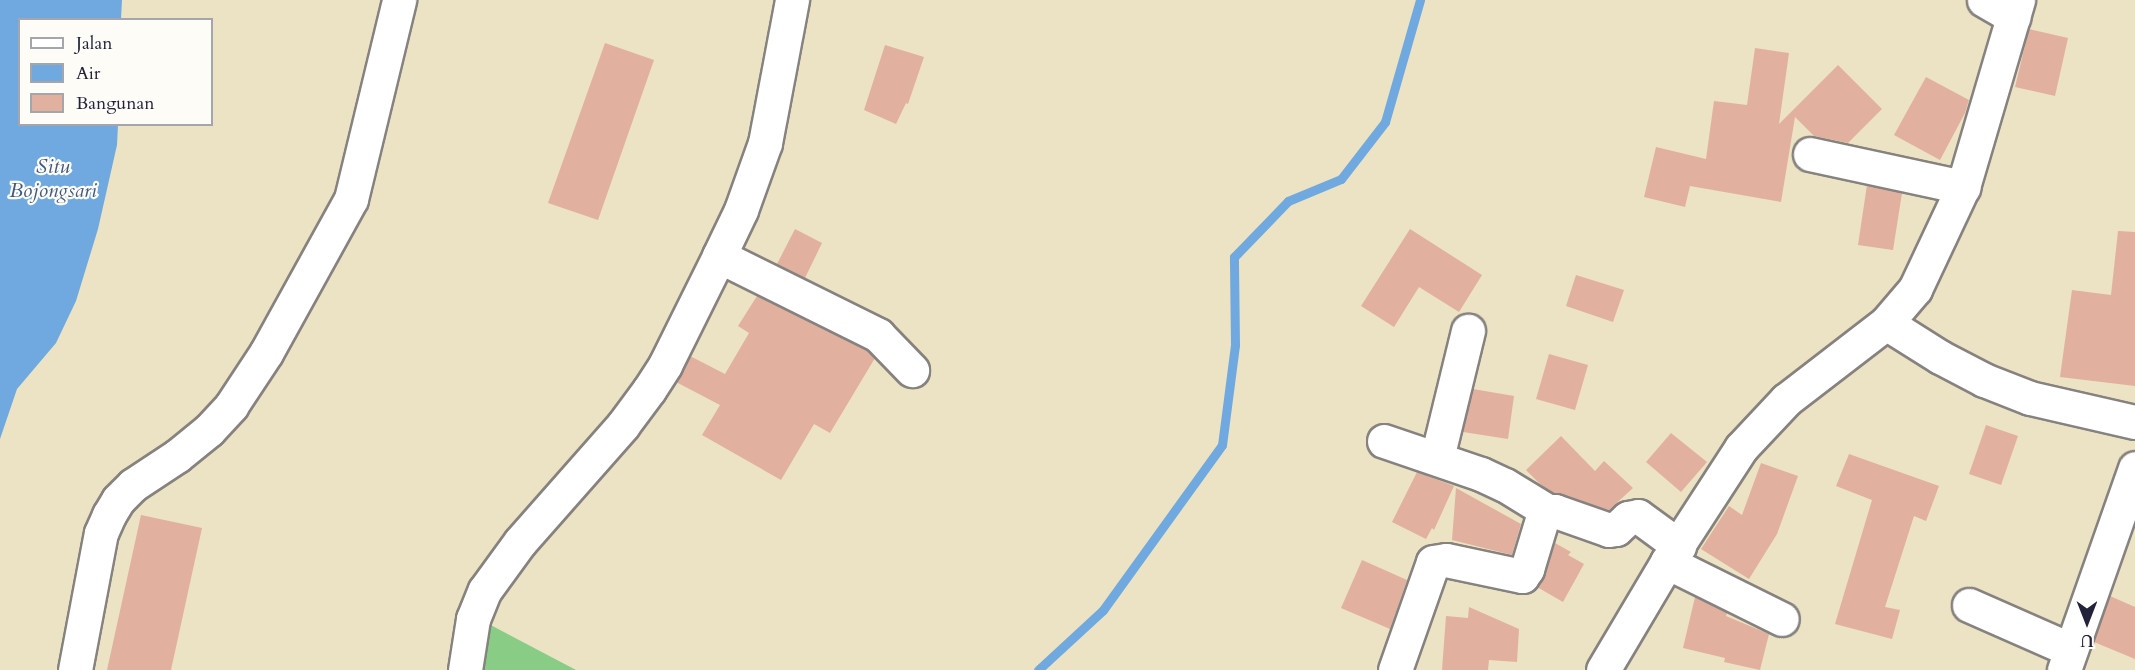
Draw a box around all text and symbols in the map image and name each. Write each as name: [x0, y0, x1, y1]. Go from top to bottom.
legend: [18, 18, 213, 126]
text: Jalan: [76, 31, 112, 56]
text: Air: [76, 61, 100, 86]
text: Bangunan: [76, 91, 154, 116]
water label: Situ Bojongsari: [9, 154, 97, 204]
north arrow: [2057, 592, 2117, 652]
text: U: [2080, 629, 2094, 651]

